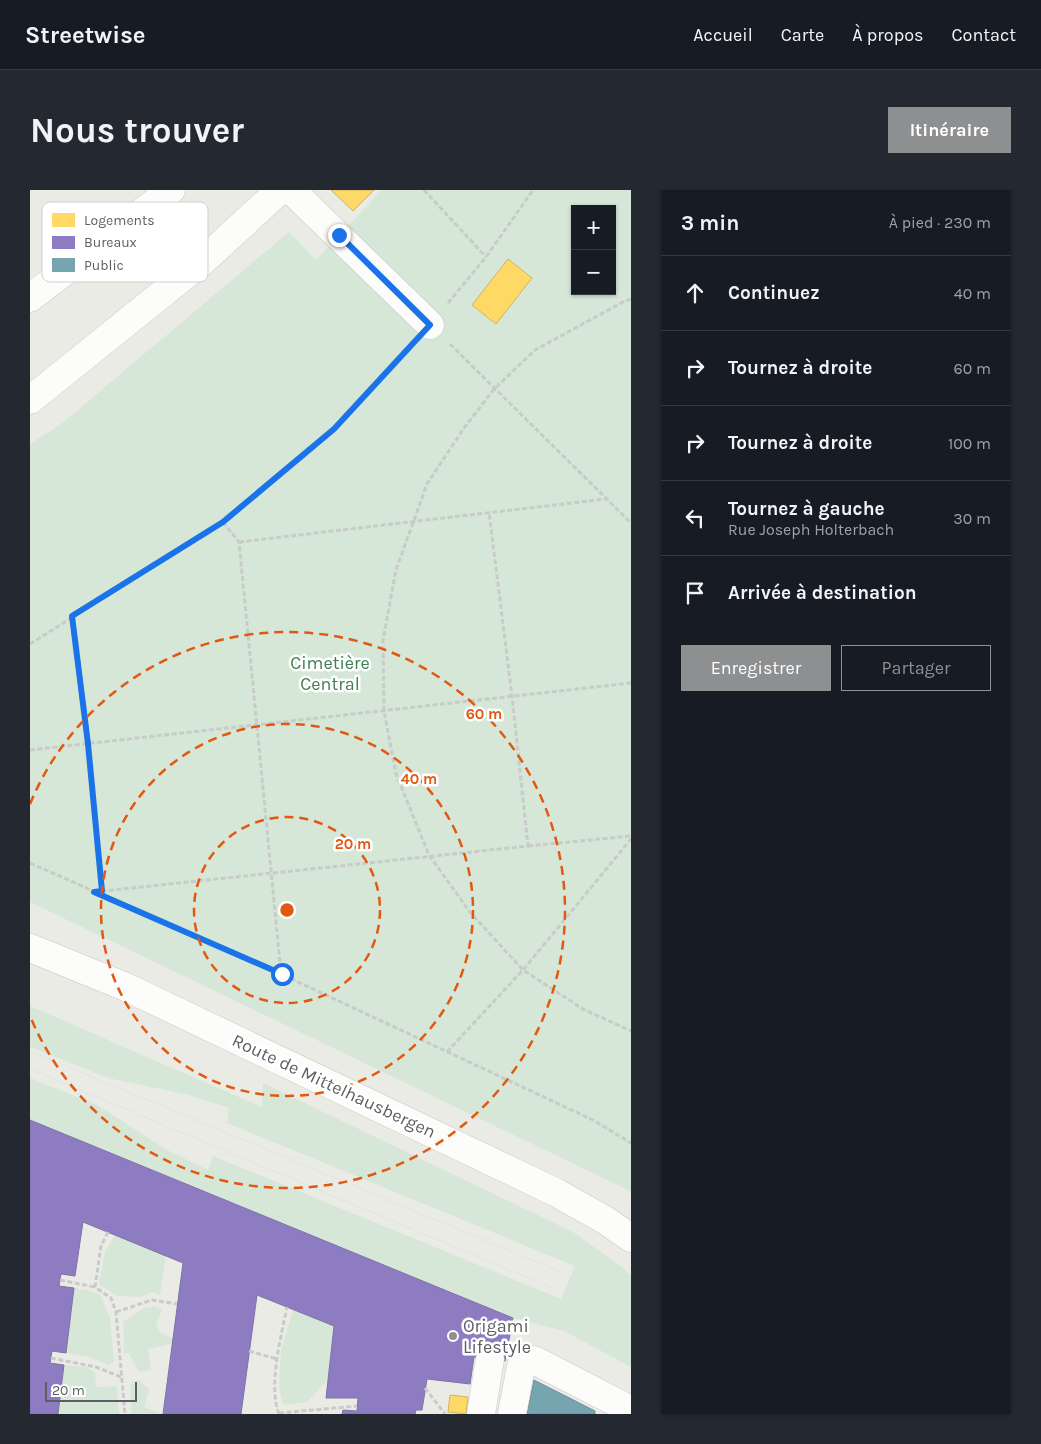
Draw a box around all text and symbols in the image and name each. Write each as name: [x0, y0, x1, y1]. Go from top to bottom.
text: Streetwise: [25, 21, 146, 49]
text: Accueil: [693, 24, 753, 46]
text: Carte: [781, 24, 824, 46]
text: À propos: [852, 24, 924, 46]
text: Contact: [952, 24, 1016, 46]
button: Itinéraire: [888, 107, 1011, 153]
text: Nous trouver: [30, 110, 244, 151]
legend: [42, 202, 208, 282]
map controls: [571, 205, 616, 295]
button: +: [571, 205, 616, 250]
text: 3 min: [681, 211, 739, 235]
text: Logements: [84, 212, 155, 229]
text: À pied · 230 m: [889, 213, 991, 232]
route end: [328, 224, 351, 247]
text: Bureaux: [84, 234, 137, 251]
button: −: [571, 250, 616, 295]
text: Public: [84, 257, 124, 274]
icon: ahead: [681, 279, 709, 307]
text: Continuez: [728, 282, 820, 304]
text: 40 m: [954, 284, 991, 303]
icon: right: [681, 354, 709, 382]
text: Tournez à droite: [728, 357, 872, 379]
text: 60 m: [954, 359, 991, 378]
icon: right: [681, 429, 709, 457]
text: Tournez à droite: [728, 432, 872, 454]
text: 100 m: [948, 434, 991, 453]
text: Tournez à gauche: [728, 498, 885, 520]
icon: left: [681, 504, 709, 532]
text: 30 m: [953, 509, 991, 528]
text: Rue Joseph Holterbach: [728, 520, 894, 539]
icon: arrive: [681, 579, 709, 607]
text: Arrivée à destination: [728, 582, 917, 604]
button: Enregistrer: [681, 645, 831, 691]
button: Partager: [841, 645, 991, 691]
park label: Cimetière Central: [290, 652, 370, 695]
text: 60 m: [466, 705, 502, 723]
text: 40 m: [401, 770, 437, 788]
text: 20 m: [335, 835, 371, 853]
centre of rings: [278, 901, 296, 919]
route start: [271, 963, 294, 986]
street label: Route de Mittelhausbergen: [229, 1029, 439, 1143]
place label: Origami Lifestyle: [463, 1315, 531, 1358]
marker: Origami Lifestyle: [447, 1330, 459, 1342]
scale bar: [45, 1379, 138, 1402]
text: 20 m: [52, 1382, 85, 1399]

